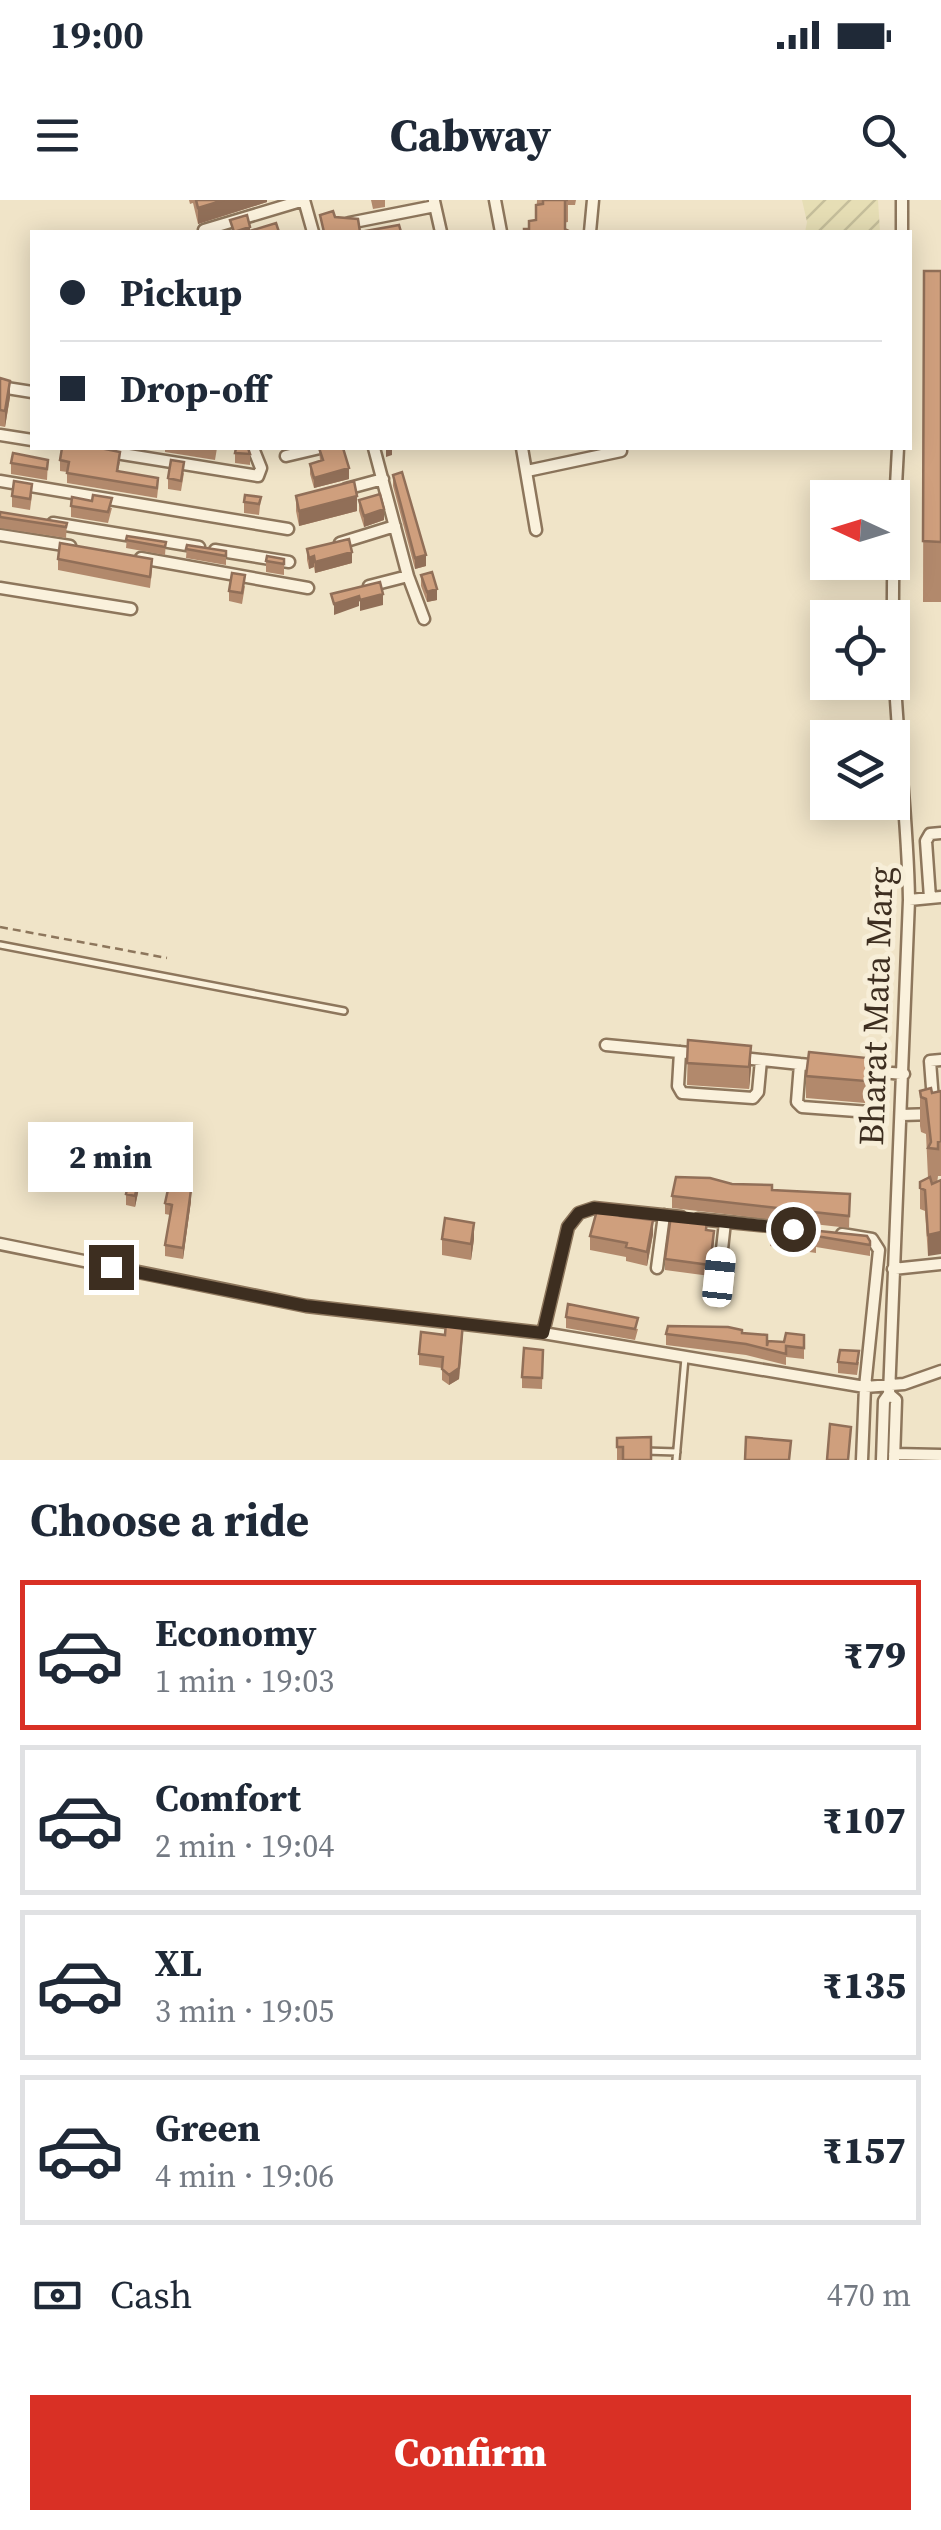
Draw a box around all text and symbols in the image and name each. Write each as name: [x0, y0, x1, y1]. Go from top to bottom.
text: 19:00: [50, 9, 144, 61]
text: Cabway: [390, 104, 551, 166]
icon: menu: [30, 108, 85, 163]
icon: search: [856, 108, 911, 163]
text: Pickup: [120, 267, 242, 319]
text: Drop-off: [120, 363, 269, 415]
north arrow: [810, 480, 910, 580]
map controls: [810, 480, 910, 820]
button: locate: [810, 600, 910, 700]
button: layers: [810, 720, 910, 820]
street label: Bharat Mata Marg: [847, 866, 905, 1146]
callout: 2 min: [28, 1122, 194, 1192]
text: 2 min: [69, 1135, 152, 1179]
route start: [771, 1207, 816, 1252]
route end: [89, 1245, 134, 1290]
car: [701, 1246, 737, 1308]
text: Choose a ride: [30, 1489, 309, 1551]
text: Economy: [155, 1607, 317, 1659]
icon: car: [35, 1610, 125, 1700]
text: ₹79: [843, 1629, 906, 1681]
text: 1 min · 19:03: [155, 1659, 334, 1703]
text: Comfort: [155, 1772, 301, 1824]
icon: car: [35, 1775, 125, 1865]
text: ₹107: [822, 1794, 906, 1846]
text: 2 min · 19:04: [155, 1824, 334, 1868]
text: XL: [155, 1937, 202, 1989]
icon: car: [35, 1940, 125, 2030]
text: ₹135: [822, 1959, 906, 2011]
text: 3 min · 19:05: [155, 1989, 334, 2033]
text: Green: [155, 2102, 261, 2154]
icon: car: [35, 2105, 125, 2195]
text: ₹157: [822, 2124, 906, 2176]
text: 4 min · 19:06: [155, 2154, 334, 2198]
icon: cash: [30, 2268, 85, 2323]
text: Cash: [110, 2269, 192, 2321]
text: 470 m: [827, 2273, 911, 2317]
button: Confirm: [30, 2395, 911, 2510]

